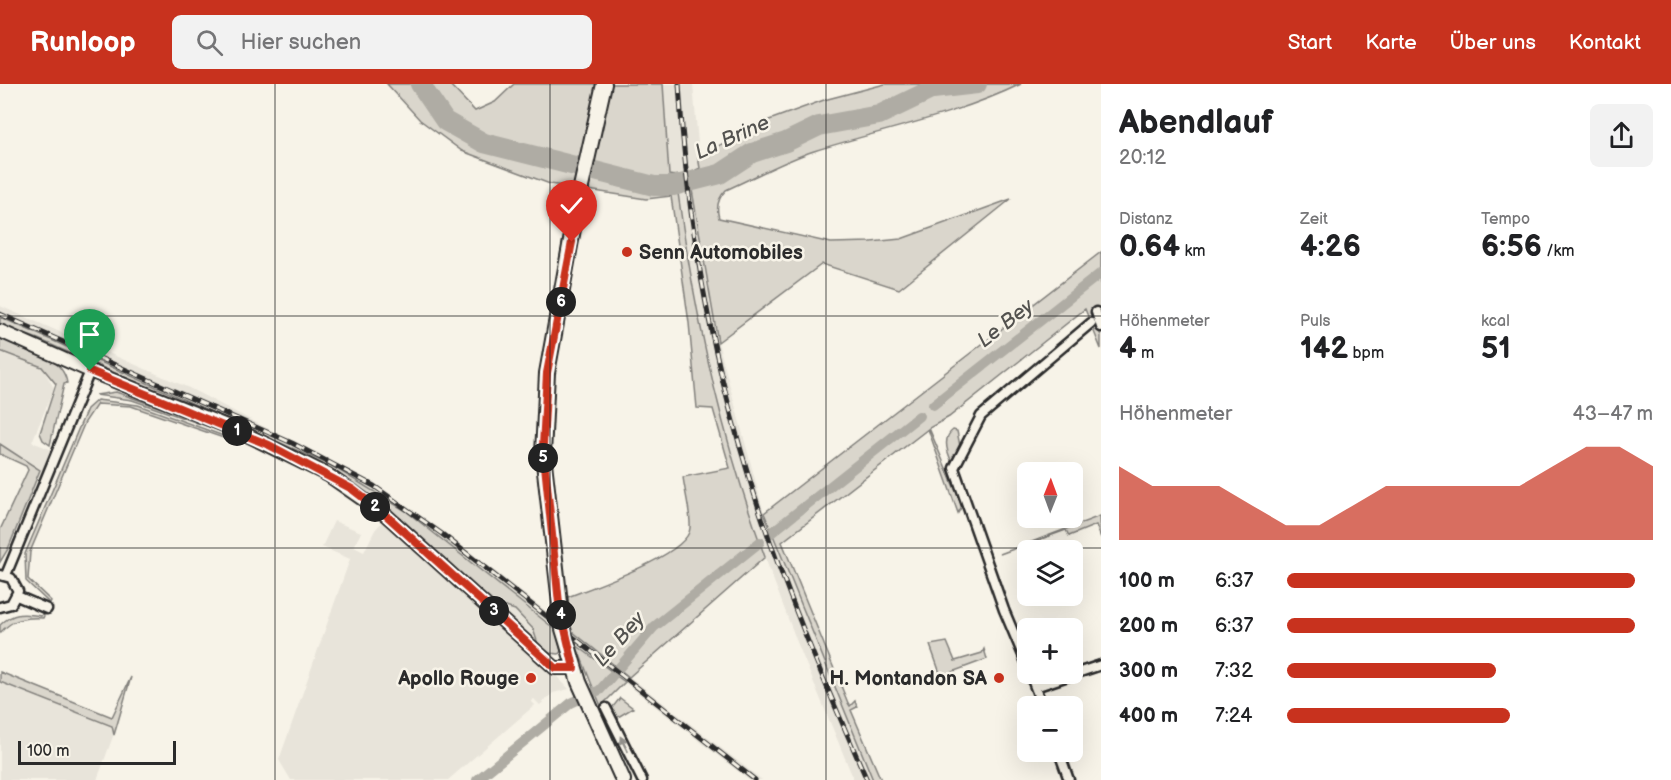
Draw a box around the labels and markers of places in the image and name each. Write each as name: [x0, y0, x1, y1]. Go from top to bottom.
pin: [546, 180, 597, 242]
place label: Senn Automobiles: [639, 241, 803, 265]
marker: Senn Automobiles: [620, 245, 634, 259]
pin: 6: [546, 287, 576, 317]
pin: [64, 309, 115, 371]
pin: 1: [222, 416, 252, 446]
pin: 5: [528, 443, 558, 473]
pin: 2: [360, 492, 390, 522]
pin: 3: [479, 596, 509, 626]
pin: 4: [546, 600, 576, 630]
place label: Apollo Rouge: [397, 667, 519, 691]
place label: H. Montandon SA: [830, 667, 988, 691]
marker: Apollo Rouge: [524, 671, 538, 685]
marker: H. Montandon SA: [992, 671, 1006, 685]

